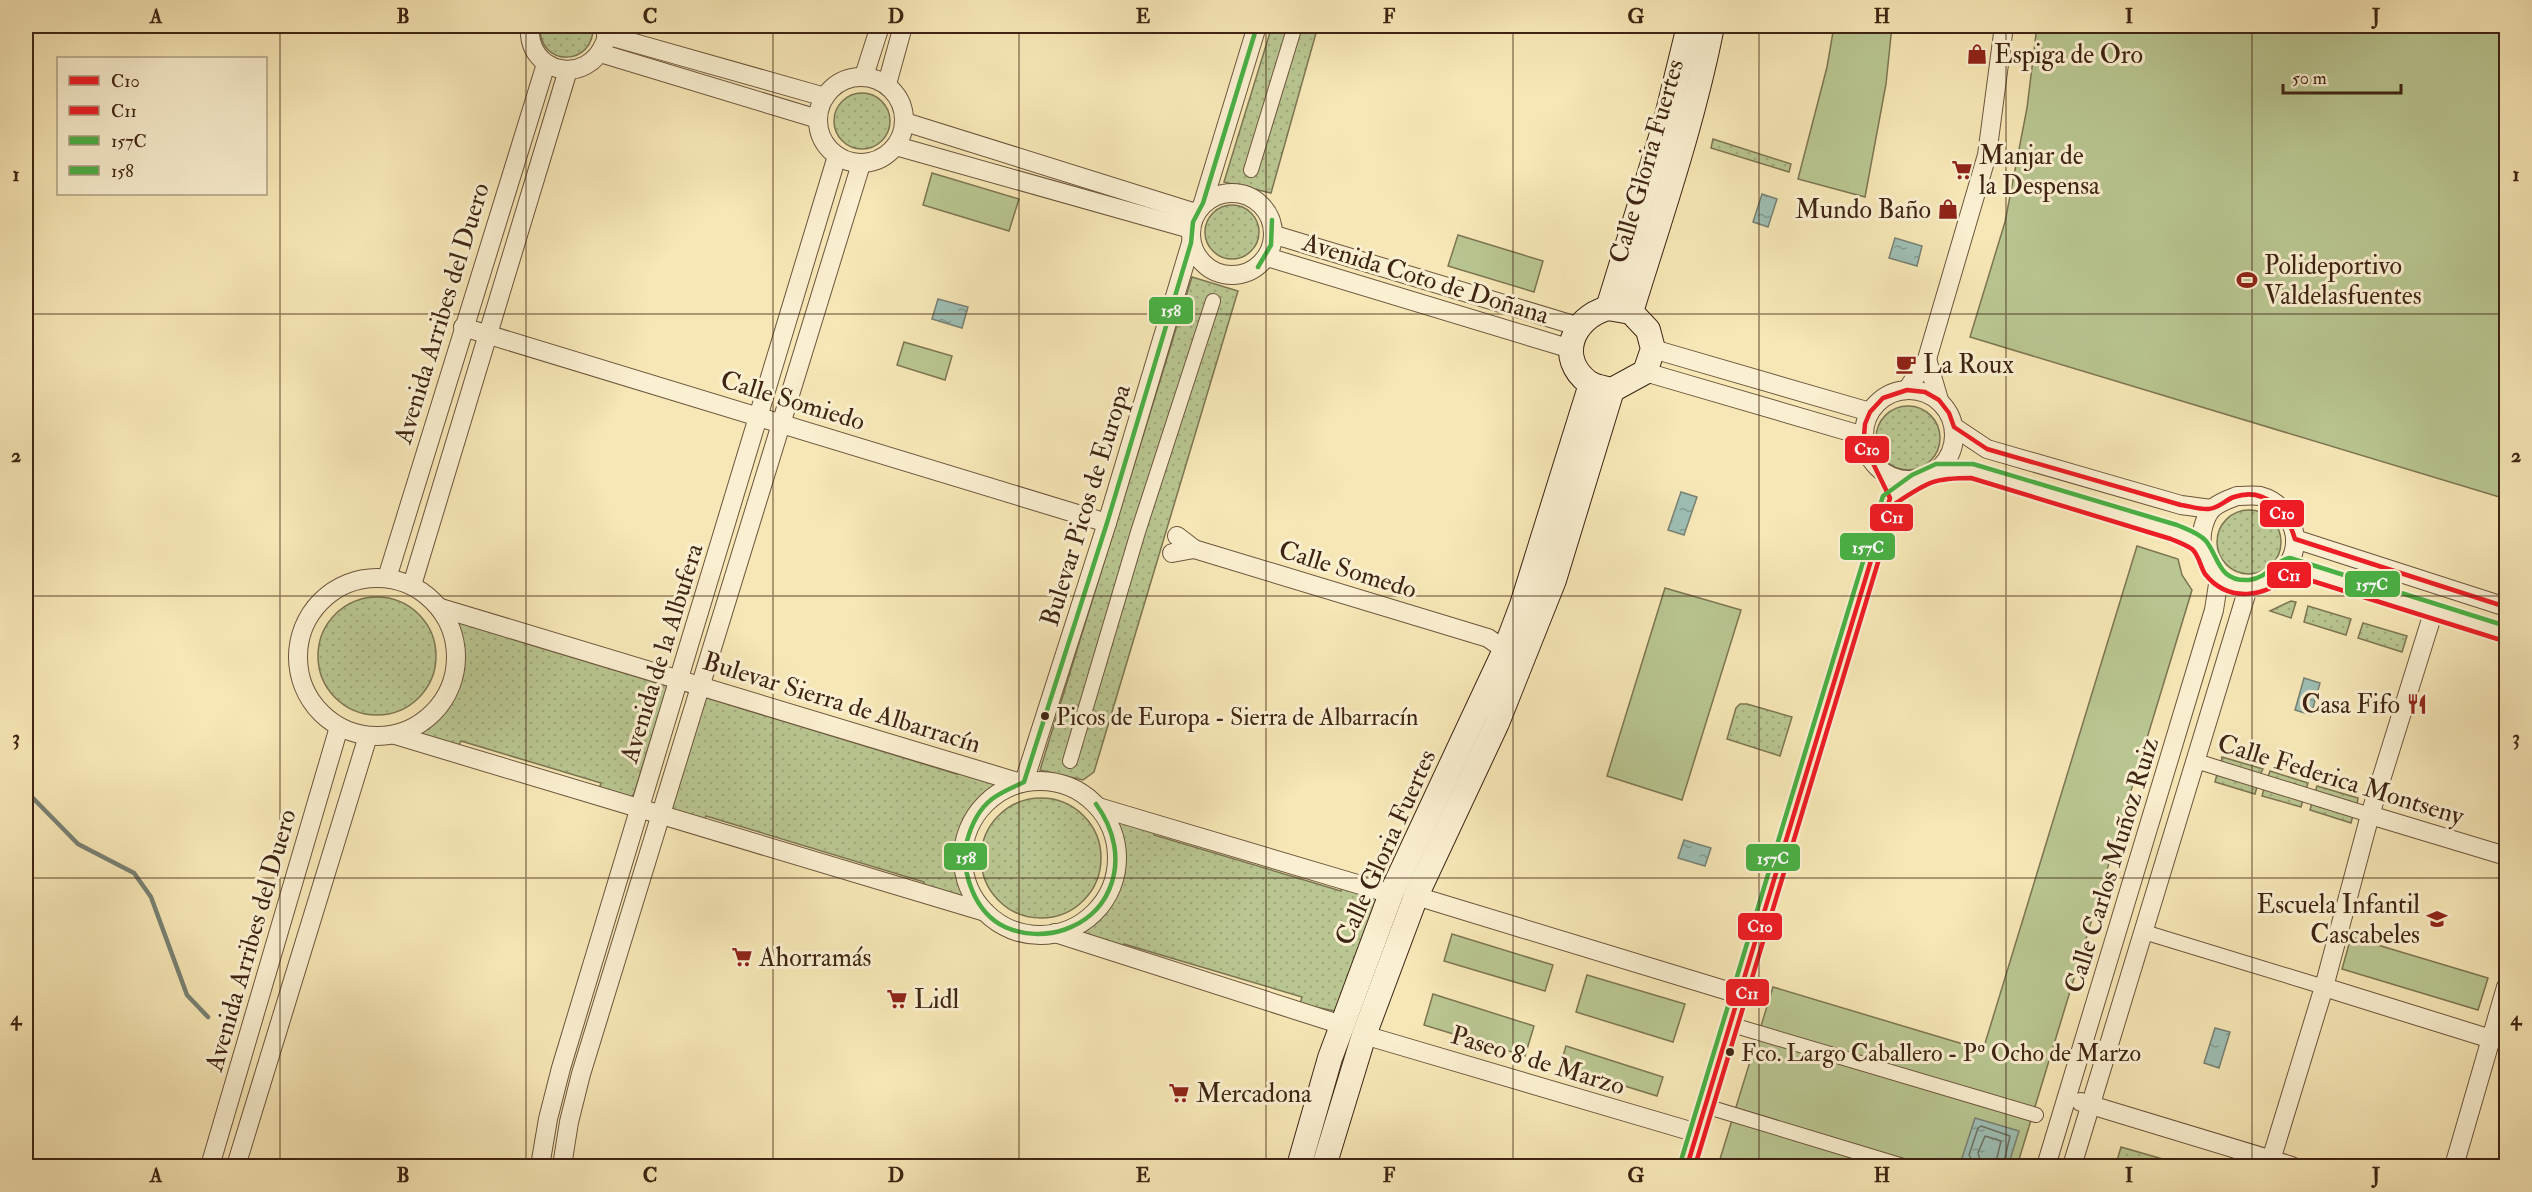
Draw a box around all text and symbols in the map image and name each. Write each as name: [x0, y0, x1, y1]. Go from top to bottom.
text: A: [149, 4, 163, 29]
text: B: [396, 4, 410, 29]
text: C: [643, 4, 657, 29]
text: D: [888, 4, 904, 29]
text: E: [1136, 4, 1151, 29]
text: F: [1383, 4, 1396, 29]
text: G: [1628, 4, 1645, 29]
text: H: [1874, 4, 1890, 29]
text: I: [2125, 4, 2133, 29]
text: J: [2371, 4, 2380, 29]
place label: Espiga de Oro: [1994, 39, 2143, 72]
shop icon: Espiga de Oro: [1965, 42, 1989, 66]
street label: Calle Gloria Fuertes: [1603, 55, 1691, 267]
legend: [57, 57, 267, 195]
scale bar: [2283, 57, 2402, 95]
text: 50 m: [2292, 67, 2327, 90]
text: C10: [111, 70, 140, 93]
text: C11: [111, 100, 137, 123]
text: 157C: [111, 130, 147, 153]
place label: Manjar de la Despensa: [1979, 140, 2100, 203]
supermarket icon: Manjar de la Despensa: [1950, 158, 1974, 182]
text: 158: [111, 160, 134, 183]
text: 1: [12, 162, 20, 187]
text: 1: [2512, 162, 2520, 187]
street label: Avenida Arribes del Duero: [387, 179, 497, 449]
place label: Mundo Baño: [1795, 194, 1931, 226]
shop icon: Mundo Baño: [1936, 197, 1960, 221]
street label: Avenida Coto de Doñana: [1298, 226, 1553, 332]
place label: Polideportivo Valdelasfuentes: [2264, 250, 2422, 312]
sports icon: Polideportivo Valdelasfuentes: [2235, 268, 2259, 292]
line badge: 158: [1148, 296, 1194, 325]
text: 158: [1161, 301, 1182, 321]
place label: La Roux: [1923, 349, 2014, 381]
cafe icon: La Roux: [1894, 352, 1918, 376]
street label: Calle Somiedo: [717, 364, 869, 438]
street label: Bulevar Picos de Europa: [1034, 380, 1139, 630]
line badge: C10: [1844, 435, 1890, 464]
text: C10: [1854, 440, 1880, 460]
text: 2: [11, 443, 21, 468]
text: 2: [2511, 443, 2521, 468]
line badge: C10: [2259, 499, 2305, 528]
line badge: C11: [1869, 503, 1914, 532]
text: C10: [2269, 504, 2295, 524]
text: C11: [1880, 508, 1904, 528]
line badge: 157C: [1839, 532, 1896, 561]
street label: Calle Somedo: [1275, 534, 1420, 606]
text: 157C: [1852, 538, 1884, 558]
street label: Avenida de la Albufera: [613, 540, 711, 768]
line badge: C11: [2266, 561, 2312, 589]
text: C11: [2277, 566, 2301, 586]
line badge: 157C: [2344, 570, 2401, 598]
text: 157C: [2356, 575, 2388, 595]
street label: Bulevar Sierra de Albarracín: [699, 645, 985, 760]
place label: Casa Fifo: [2302, 689, 2400, 721]
restaurant icon: Casa Fifo: [2405, 692, 2429, 716]
place label: Picos de Europa - Sierra de Albarracín: [1056, 702, 1418, 733]
marker: Picos de Europa - Sierra de Albarracín: [1039, 710, 1051, 722]
text: 3: [12, 725, 20, 750]
text: 3: [2512, 725, 2520, 750]
street label: Calle Federica Montseny: [2214, 727, 2468, 833]
street label: Calle Carlos Muñoz Ruiz: [2058, 733, 2166, 997]
street label: Calle Gloria Fuertes: [1328, 745, 1443, 950]
street label: Avenida Arribes del Duero: [198, 806, 304, 1076]
line badge: 158: [943, 842, 988, 871]
line badge: 157C: [1745, 843, 1801, 872]
text: 158: [956, 848, 977, 868]
text: 157C: [1757, 849, 1789, 869]
place label: Escuela Infantil Cascabeles: [2256, 889, 2420, 951]
school or university icon: Escuela Infantil Cascabeles: [2425, 907, 2449, 931]
line badge: C10: [1737, 912, 1783, 941]
text: C10: [1747, 917, 1773, 937]
place label: Ahorramás: [758, 942, 872, 974]
supermarket icon: Ahorramás: [730, 945, 754, 969]
line badge: C11: [1725, 978, 1770, 1007]
place label: Lidl: [914, 984, 959, 1016]
text: C11: [1735, 984, 1759, 1004]
supermarket icon: Lidl: [885, 987, 909, 1011]
text: 4: [10, 1006, 23, 1031]
text: 4: [2510, 1006, 2523, 1031]
street label: Paseo 8 de Marzo: [1447, 1019, 1629, 1103]
place label: Fco. Largo Caballero - Pº Ocho de Marzo: [1741, 1038, 2141, 1069]
marker: Fco. Largo Caballero - Pº Ocho de Marzo: [1724, 1046, 1736, 1058]
place label: Mercadona: [1196, 1078, 1312, 1110]
supermarket icon: Mercadona: [1167, 1081, 1191, 1105]
text: A: [149, 1163, 163, 1188]
text: B: [396, 1163, 410, 1188]
text: C: [643, 1163, 657, 1188]
text: D: [888, 1163, 904, 1188]
text: E: [1136, 1163, 1151, 1188]
text: F: [1383, 1163, 1396, 1188]
text: G: [1628, 1163, 1645, 1188]
text: H: [1874, 1163, 1890, 1188]
text: I: [2125, 1163, 2133, 1188]
text: J: [2371, 1163, 2380, 1188]

